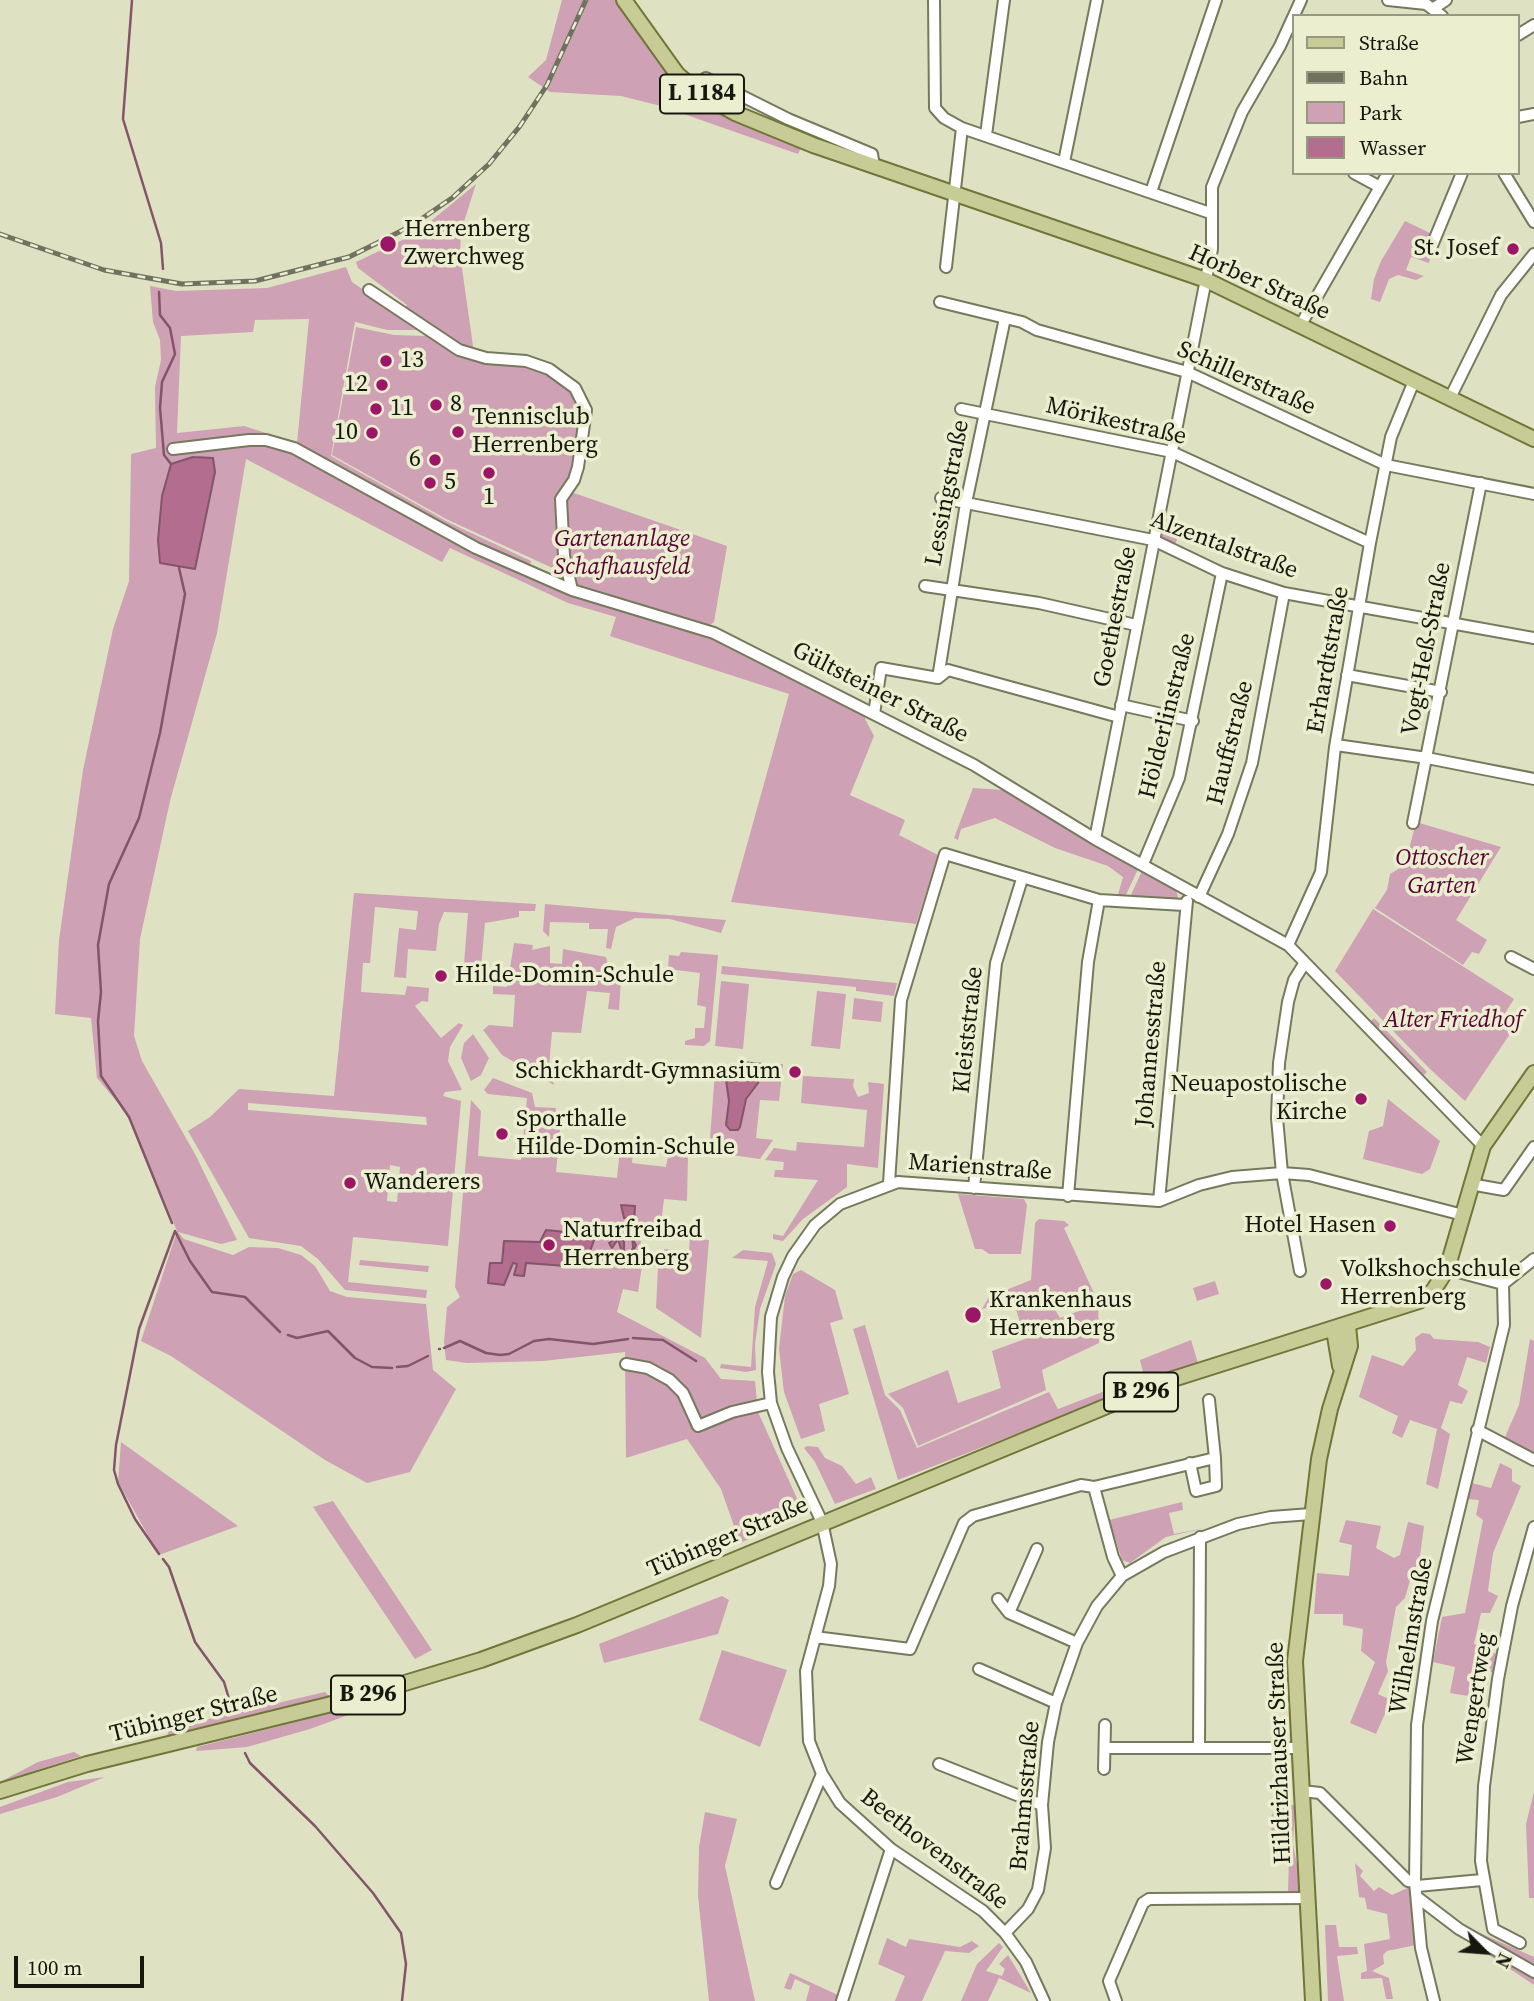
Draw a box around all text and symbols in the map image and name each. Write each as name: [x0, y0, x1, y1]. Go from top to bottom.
legend: [1292, 14, 1520, 175]
text: Straße: [1359, 28, 1419, 57]
text: Bahn: [1359, 63, 1408, 92]
road number: L 1184: [660, 74, 744, 114]
text: Park: [1359, 98, 1402, 127]
text: Wasser: [1359, 133, 1426, 162]
place label: Herrenberg Zwerchweg: [404, 216, 530, 272]
marker: Herrenberg Zwerchweg: [378, 234, 398, 254]
place label: St. Josef: [1414, 235, 1499, 263]
street label: Horber Straße: [1184, 239, 1334, 327]
marker: St. Josef: [1505, 241, 1521, 257]
street label: Schillerstraße: [1172, 336, 1320, 422]
place label: 13: [400, 347, 424, 375]
marker: 13: [378, 353, 394, 369]
place label: 12: [344, 371, 368, 399]
marker: 12: [374, 377, 390, 393]
place label: 8: [450, 391, 462, 419]
street label: Mörikestraße: [1043, 392, 1189, 452]
place label: 11: [390, 395, 414, 423]
marker: 8: [428, 397, 444, 413]
marker: 11: [368, 401, 384, 417]
place label: Tennisclub Herrenberg: [472, 404, 598, 460]
street label: Lessingstraße: [920, 417, 976, 569]
place label: 10: [334, 419, 358, 447]
marker: Tennisclub Herrenberg: [450, 424, 466, 440]
marker: 10: [364, 425, 380, 441]
place label: 6: [409, 446, 421, 474]
marker: 6: [427, 452, 443, 468]
marker: 1: [481, 465, 497, 481]
place label: 5: [444, 469, 456, 497]
marker: 5: [422, 475, 438, 491]
place label: 1: [483, 484, 495, 512]
street label: Alzentalstraße: [1146, 506, 1302, 586]
park label: Gartenanlage Schafhausfeld: [554, 526, 690, 582]
street label: Goethestraße: [1088, 544, 1144, 690]
street label: Vogt-Heß-Straße: [1396, 560, 1458, 738]
street label: Erhardtstraße: [1302, 584, 1356, 736]
street label: Hölderlinstraße: [1133, 630, 1203, 802]
street label: Gültsteiner Straße: [787, 636, 973, 750]
street label: Hauffstraße: [1202, 678, 1260, 808]
park label: Ottoscher Garten: [1395, 845, 1489, 901]
street label: Johannesstraße: [1130, 960, 1174, 1128]
place label: Hilde-Domin-Schule: [455, 962, 674, 990]
street label: Kleiststraße: [948, 965, 990, 1095]
marker: Hilde-Domin-Schule: [433, 968, 449, 984]
park label: Alter Friedhof: [1384, 1007, 1522, 1035]
place label: Schickhardt-Gymnasium: [515, 1058, 781, 1086]
marker: Schickhardt-Gymnasium: [787, 1064, 803, 1080]
place label: Neuapostolische Kirche: [1171, 1071, 1347, 1127]
marker: Neuapostolische Kirche: [1353, 1091, 1369, 1107]
place label: Sporthalle Hilde-Domin-Schule: [516, 1106, 735, 1162]
marker: Sporthalle Hilde-Domin-Schule: [494, 1126, 510, 1142]
street label: Marienstraße: [907, 1149, 1053, 1187]
place label: Wanderers: [364, 1169, 480, 1197]
marker: Wanderers: [342, 1175, 358, 1191]
place label: Hotel Hasen: [1244, 1212, 1376, 1240]
place label: Naturfreibad Herrenberg: [563, 1217, 702, 1273]
marker: Hotel Hasen: [1382, 1218, 1398, 1234]
marker: Naturfreibad Herrenberg: [541, 1237, 557, 1253]
place label: Volkshochschule Herrenberg: [1340, 1256, 1521, 1312]
marker: Volkshochschule Herrenberg: [1318, 1276, 1334, 1292]
place label: Krankenhaus Herrenberg: [989, 1287, 1132, 1343]
marker: Krankenhaus Herrenberg: [963, 1305, 983, 1325]
road number: B 296: [1104, 1372, 1178, 1412]
street label: Tübinger Straße: [643, 1491, 813, 1585]
street label: Wilhelmstraße: [1384, 1555, 1440, 1717]
street label: Wengertweg: [1451, 1631, 1501, 1767]
street label: Hildrizhauser Straße: [1262, 1641, 1298, 1865]
road number: B 296: [331, 1676, 405, 1714]
street label: Tübinger Straße: [107, 1680, 281, 1750]
street label: Brahmsstraße: [1005, 1720, 1047, 1872]
street label: Beethovenstraße: [854, 1783, 1014, 1917]
north arrow: [1450, 1917, 1520, 1987]
scale bar: [18, 1941, 147, 1985]
text: N: [1489, 1949, 1519, 1973]
text: 100 m: [27, 1953, 82, 1982]

